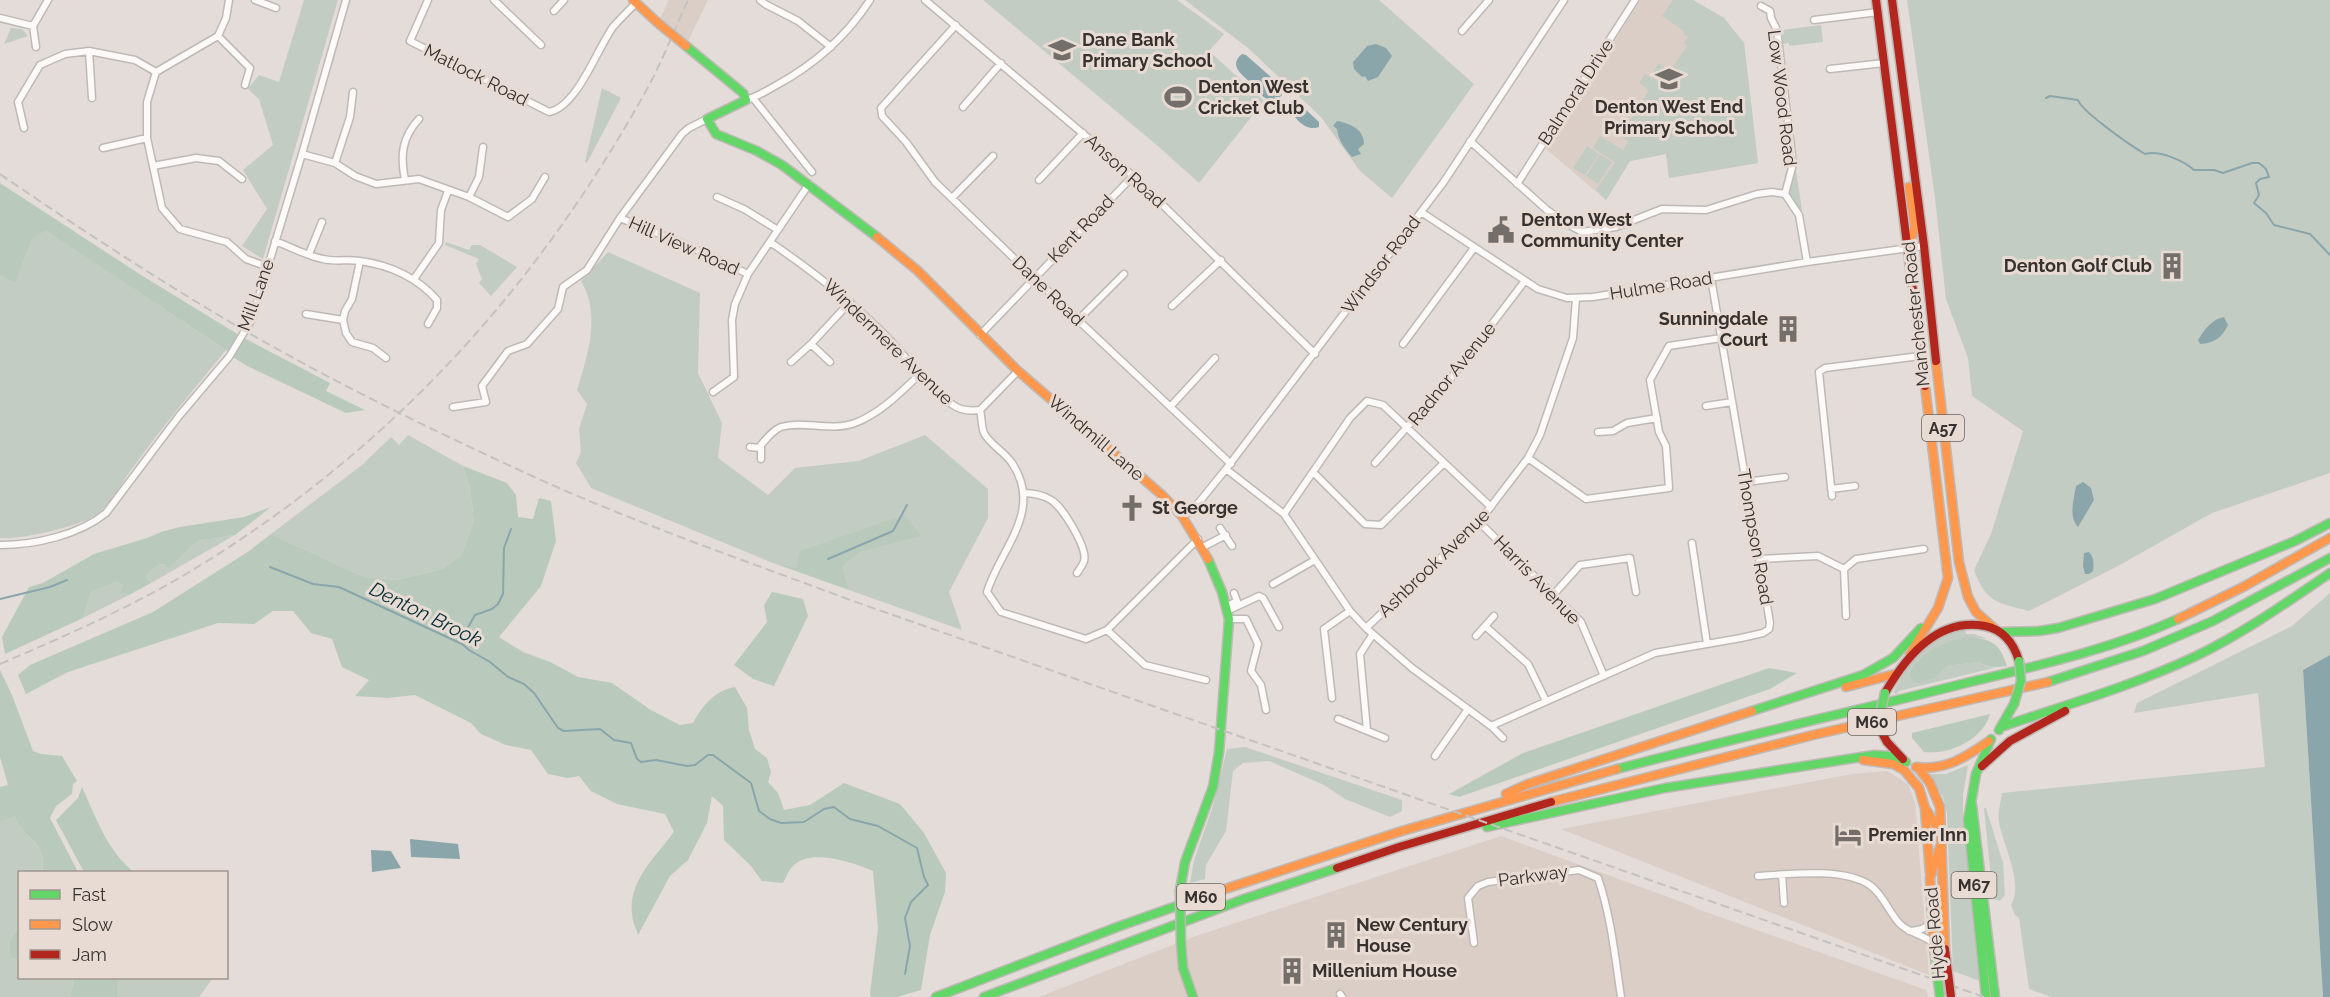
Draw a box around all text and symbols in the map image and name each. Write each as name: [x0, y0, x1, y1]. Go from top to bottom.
place label: Dane Bank Primary School: [1082, 29, 1212, 71]
street label: Low Wood Road: [1764, 29, 1801, 167]
school or university icon: Dane Bank Primary School: [1047, 35, 1077, 65]
street label: Balmoral Drive: [1534, 35, 1618, 149]
street label: Matlock Road: [421, 39, 532, 110]
school or university icon: Denton West End Primary School: [1654, 64, 1684, 94]
place label: Denton West Cricket Club: [1198, 76, 1309, 118]
sports icon: Denton West Cricket Club: [1163, 82, 1193, 112]
place label: Denton West End Primary School: [1595, 96, 1743, 138]
street label: Anson Road: [1081, 129, 1170, 212]
street label: Kent Road: [1043, 191, 1118, 267]
place label: Denton West Community Center: [1521, 209, 1683, 251]
street label: Windsor Road: [1337, 211, 1424, 318]
street label: Hill View Road: [626, 212, 743, 279]
public building icon: Denton West Community Center: [1486, 215, 1516, 245]
street label: Manchester Road: [1897, 240, 1934, 388]
street label: Dane Road: [1008, 251, 1089, 330]
building icon: Denton Golf Club: [2157, 251, 2187, 281]
place label: Denton Golf Club: [2004, 255, 2152, 276]
street label: Mill Lane: [233, 256, 278, 334]
street label: Hulme Road: [1608, 267, 1714, 304]
street label: Windermere Avenue: [819, 274, 958, 409]
place label: Sunningdale Court: [1659, 308, 1768, 350]
building icon: Sunningdale Court: [1773, 314, 1803, 344]
street label: Radnor Avenue: [1404, 317, 1500, 430]
street label: Windmill Lane: [1044, 390, 1149, 485]
road number: A57: [1922, 415, 1964, 441]
street label: Thompson Road: [1733, 467, 1778, 606]
church icon: St George: [1117, 493, 1147, 523]
place label: St George: [1152, 497, 1238, 518]
street label: Ashbrook Avenue: [1374, 504, 1494, 621]
street label: Harris Avenue: [1490, 531, 1585, 629]
water label: Denton Brook: [366, 576, 487, 652]
road number: M60: [1848, 709, 1896, 735]
hotel icon: Premier Inn: [1833, 820, 1863, 850]
place label: Premier Inn: [1868, 824, 1967, 845]
street label: Parkway: [1497, 860, 1570, 891]
legend: [18, 871, 228, 979]
road number: M67: [1952, 872, 1996, 898]
text: Fast: [72, 884, 106, 905]
road number: M60: [1177, 884, 1225, 910]
street label: Hyde Road: [1920, 886, 1949, 980]
text: Slow: [72, 914, 113, 935]
place label: New Century House: [1356, 914, 1468, 956]
building icon: New Century House: [1321, 920, 1351, 950]
text: Jam: [72, 944, 107, 965]
building icon: Millenium House: [1277, 956, 1307, 986]
place label: Millenium House: [1312, 960, 1457, 981]

